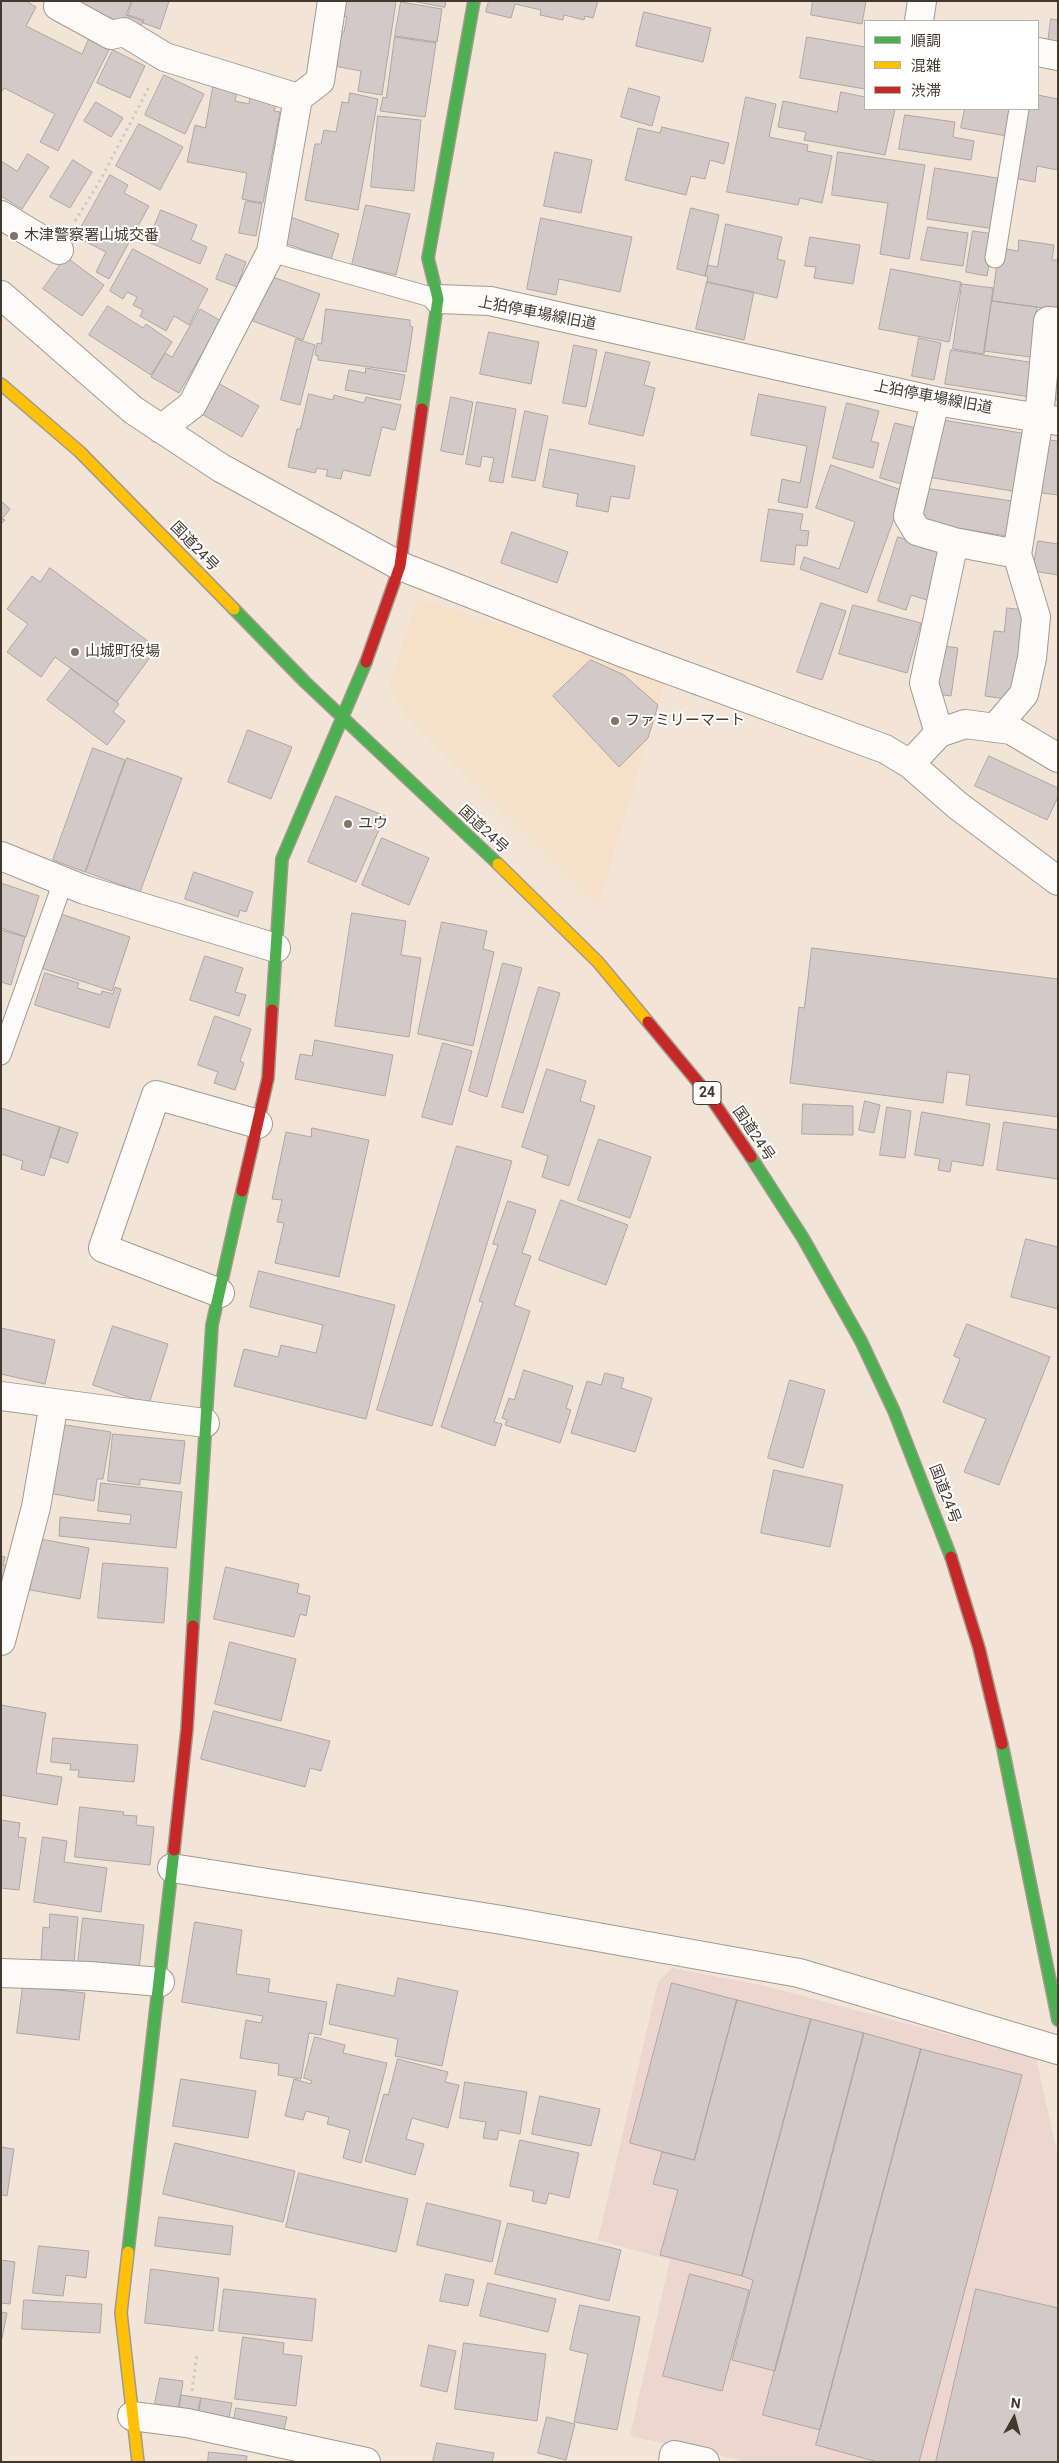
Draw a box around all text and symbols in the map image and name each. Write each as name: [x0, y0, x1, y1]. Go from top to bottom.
legend: [864, 20, 1039, 110]
text: 順調: [911, 32, 941, 50]
text: 混雑: [911, 57, 941, 75]
text: 渋滞: [911, 82, 941, 100]
place label: 木津警察署山城交番: [24, 227, 159, 245]
marker: 木津警察署山城交番: [8, 230, 20, 242]
street label: 上狛停車場線旧道: [476, 294, 598, 334]
street label: 上狛停車場線旧道: [872, 378, 994, 418]
street label: 国道24号: [166, 518, 222, 576]
place label: 山城町役場: [85, 643, 160, 661]
marker: 山城町役場: [69, 646, 81, 658]
place label: ファミリーマート: [625, 712, 745, 730]
marker: ファミリーマート: [609, 715, 621, 727]
street label: 国道24号: [454, 802, 512, 858]
place label: ユウ: [358, 815, 388, 833]
marker: ユウ: [342, 818, 354, 830]
road number: 24: [693, 1082, 721, 1104]
street label: 国道24号: [728, 1103, 778, 1165]
street label: 国道24号: [925, 1462, 963, 1526]
north arrow: [989, 2393, 1039, 2443]
text: N: [1010, 2395, 1022, 2412]

